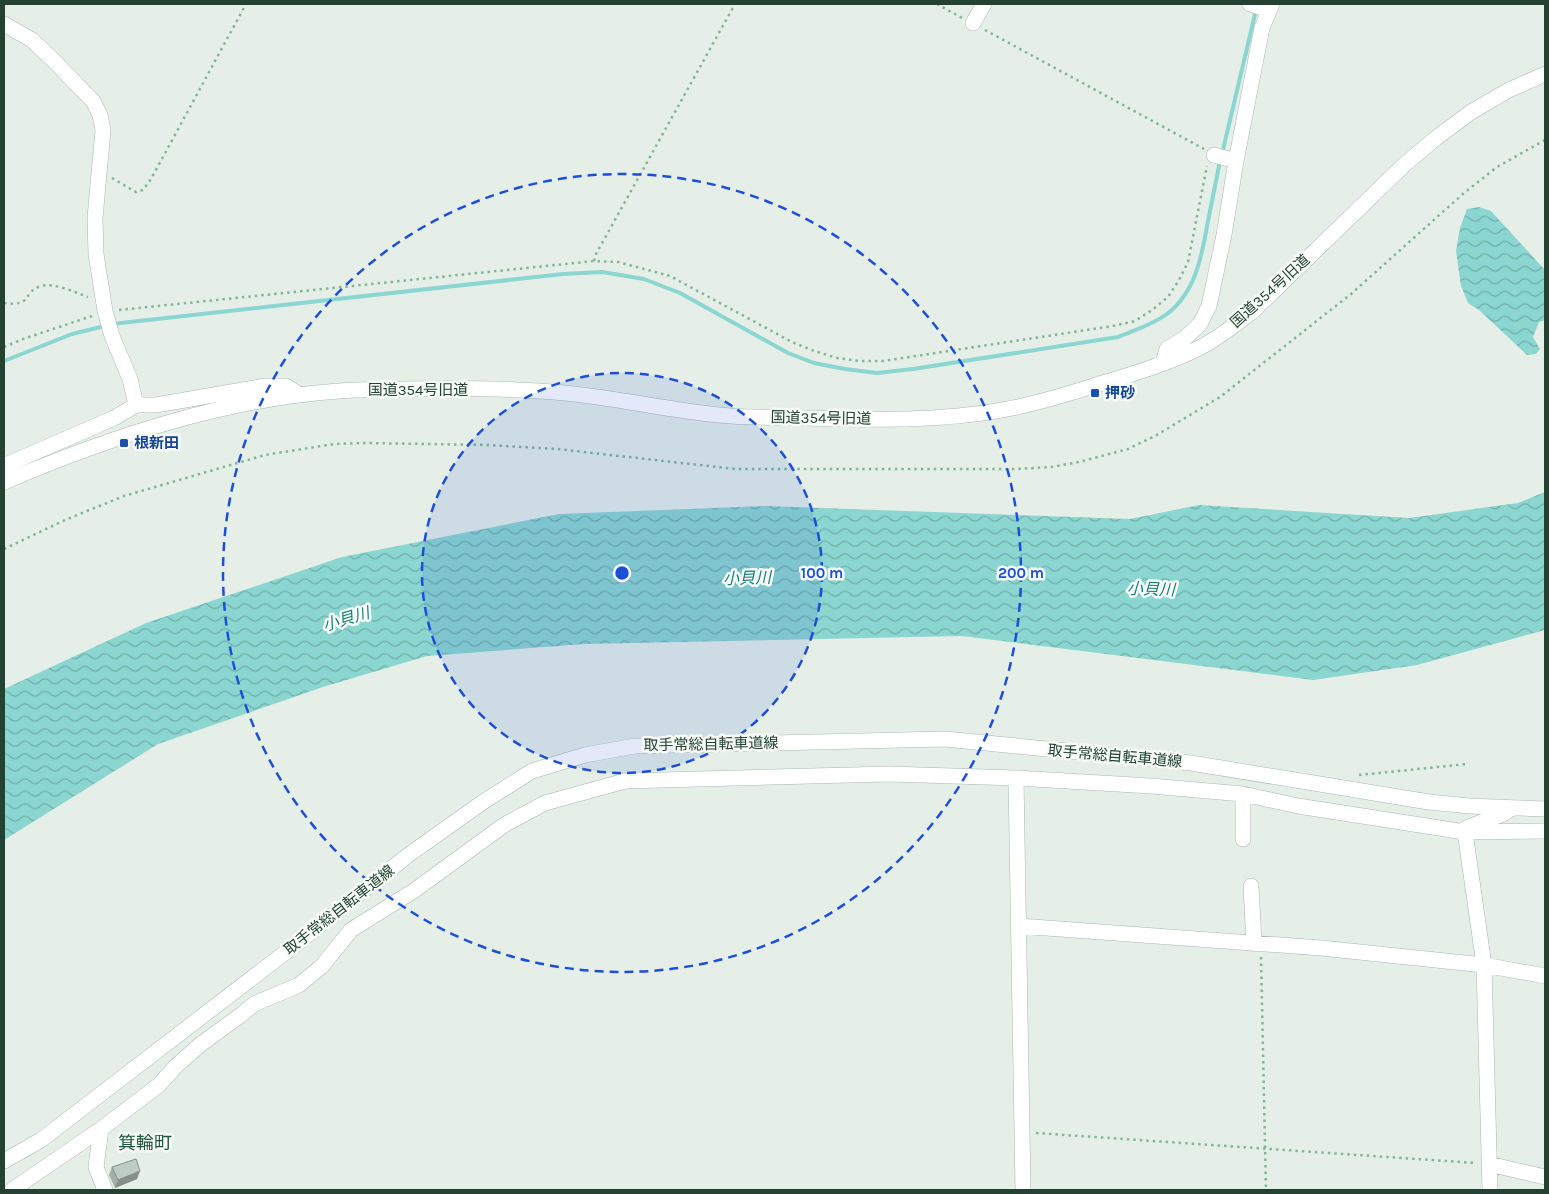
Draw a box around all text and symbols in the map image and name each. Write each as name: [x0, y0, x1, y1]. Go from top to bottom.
street label: 国道354号旧道: [1227, 251, 1313, 331]
street label: 国道354号旧道: [368, 381, 468, 399]
place label: 押砂: [1105, 384, 1135, 402]
marker: 押砂: [1089, 387, 1101, 399]
street label: 国道354号旧道: [770, 408, 872, 428]
place label: 根新田: [134, 434, 179, 452]
marker: 根新田: [118, 437, 130, 449]
centre of rings: [613, 564, 631, 582]
text: 100 m: [801, 564, 843, 582]
text: 200 m: [998, 564, 1044, 582]
water label: 小貝川: [723, 568, 773, 588]
water label: 小貝川: [1127, 579, 1177, 599]
water label: 小貝川: [320, 602, 374, 635]
street label: 取手常総自転車道線: [643, 734, 779, 754]
street label: 取手常総自転車道線: [1047, 741, 1183, 771]
street label: 取手常総自転車道線: [280, 861, 398, 959]
district label: 箕輪町: [118, 1132, 172, 1154]

